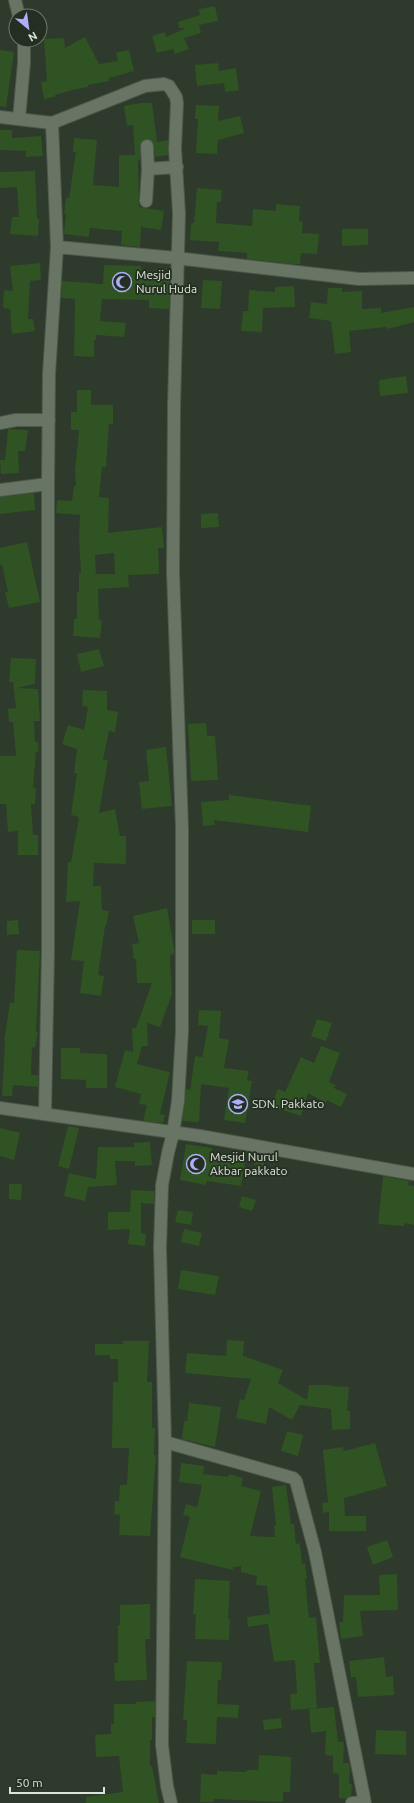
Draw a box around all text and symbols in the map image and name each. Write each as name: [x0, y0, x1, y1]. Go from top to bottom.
north arrow: [8, 8, 48, 48]
text: N: [26, 30, 39, 44]
place label: Mesjid Nurul Huda: [136, 268, 197, 295]
mosque icon: Mesjid Nurul Huda: [111, 271, 133, 293]
school or university icon: SDN. Pakkato: [227, 1093, 249, 1115]
place label: SDN. Pakkato: [252, 1097, 324, 1110]
place label: Mesjid Nurul Akbar pakkato: [210, 1150, 288, 1177]
mosque icon: Mesjid Nurul Akbar pakkato: [185, 1153, 207, 1175]
scale bar: [10, 1769, 104, 1795]
text: 50 m: [16, 1776, 43, 1789]

